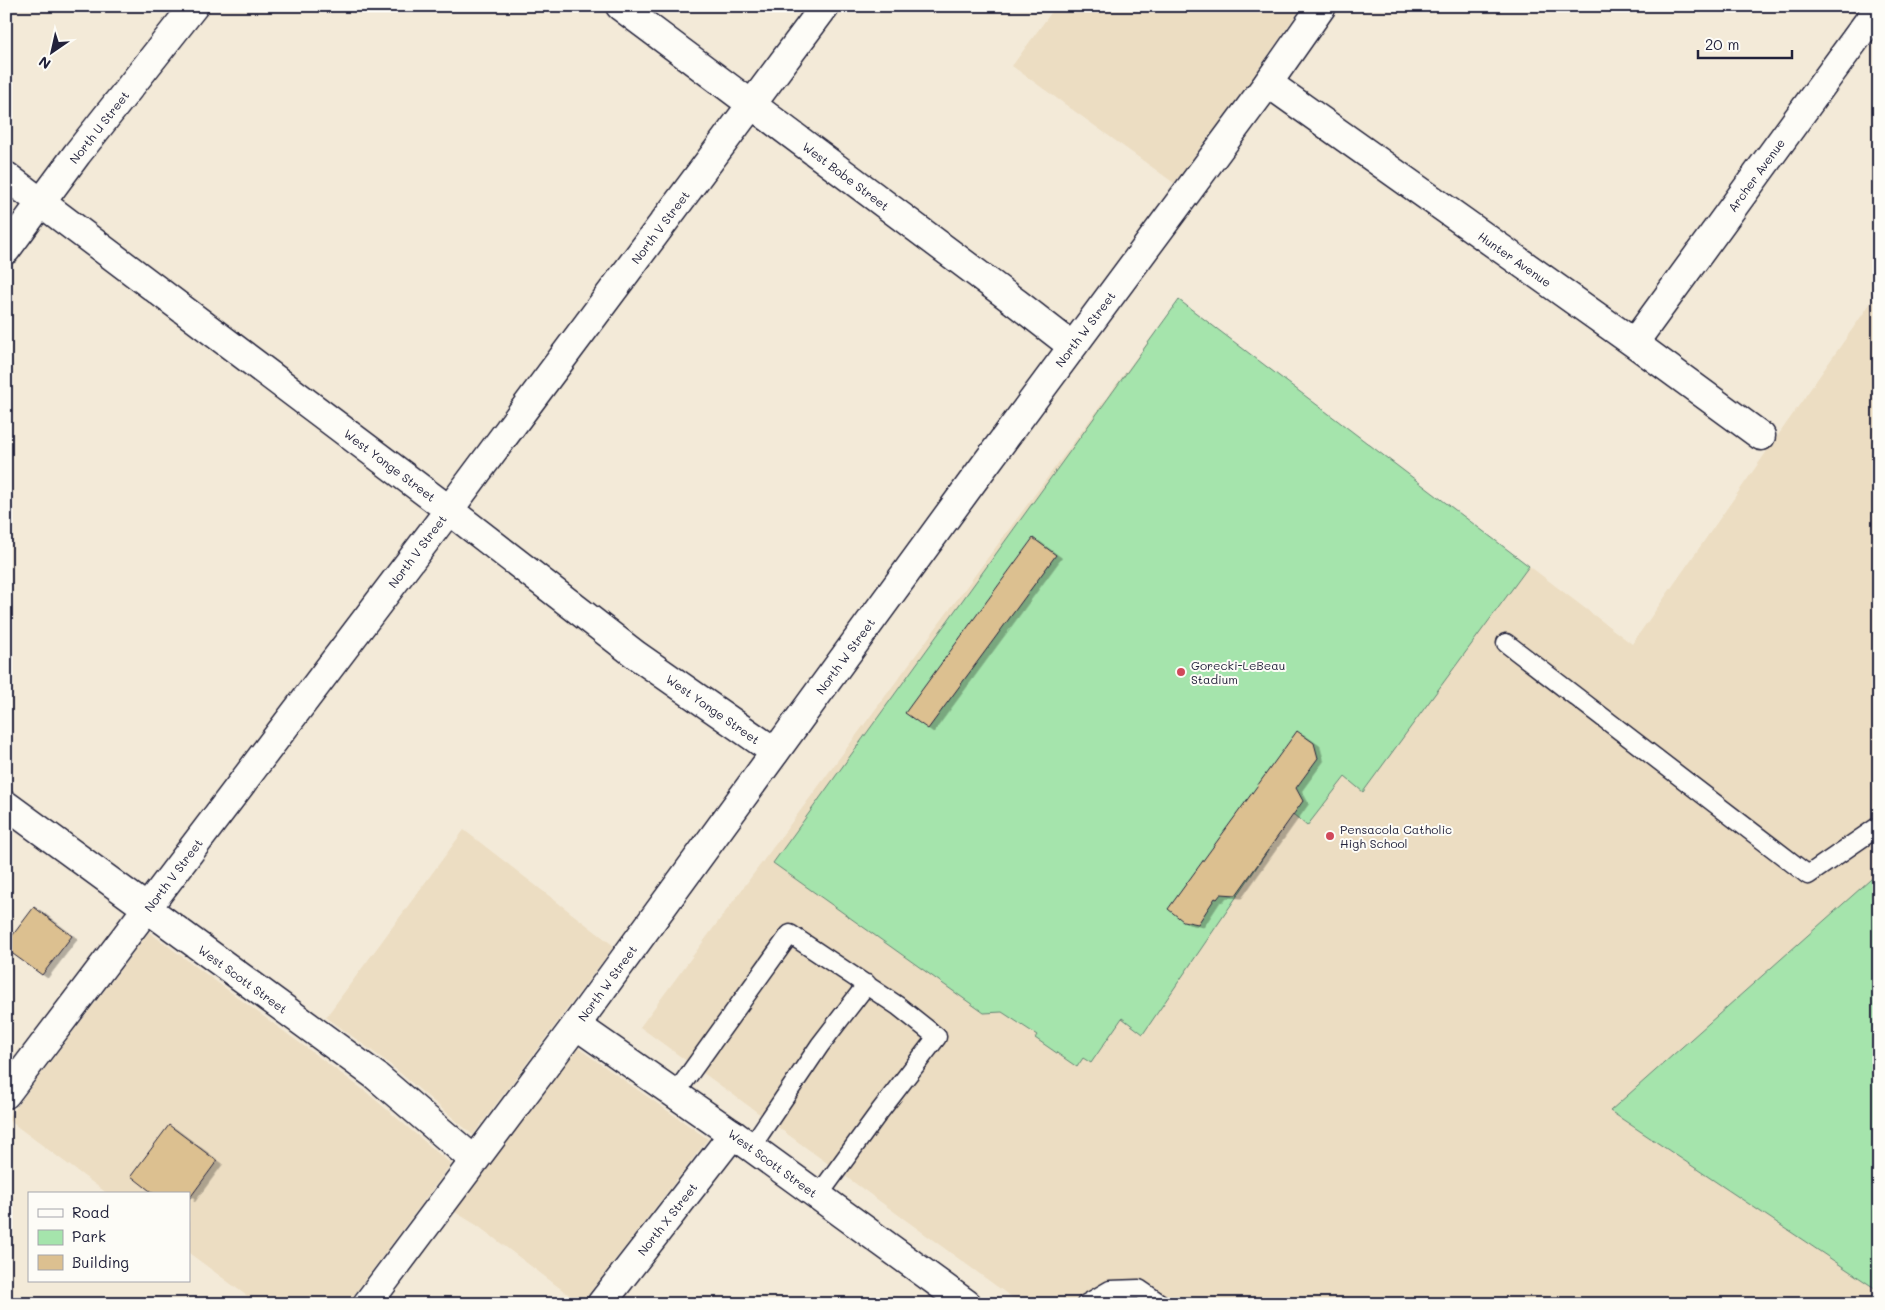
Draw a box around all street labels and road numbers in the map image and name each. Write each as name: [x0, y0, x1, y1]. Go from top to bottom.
street label: North U Street: [66, 87, 132, 167]
street label: Archer Avenue: [1724, 135, 1788, 215]
street label: West Bobe Street: [799, 138, 893, 214]
street label: North V Street: [627, 187, 693, 267]
street label: Hunter Avenue: [1475, 228, 1555, 290]
street label: North W Street: [1051, 288, 1119, 370]
street label: West Yonge Street: [341, 425, 439, 505]
street label: North V Street: [384, 511, 450, 591]
street label: North W Street: [812, 615, 878, 697]
street label: West Yonge Street: [663, 671, 763, 747]
street label: North V Street: [140, 835, 206, 915]
street label: West Scott Street: [195, 941, 291, 1017]
street label: North W Street: [574, 942, 640, 1024]
street label: West Scott Street: [725, 1125, 821, 1201]
street label: North X Street: [634, 1179, 700, 1259]

